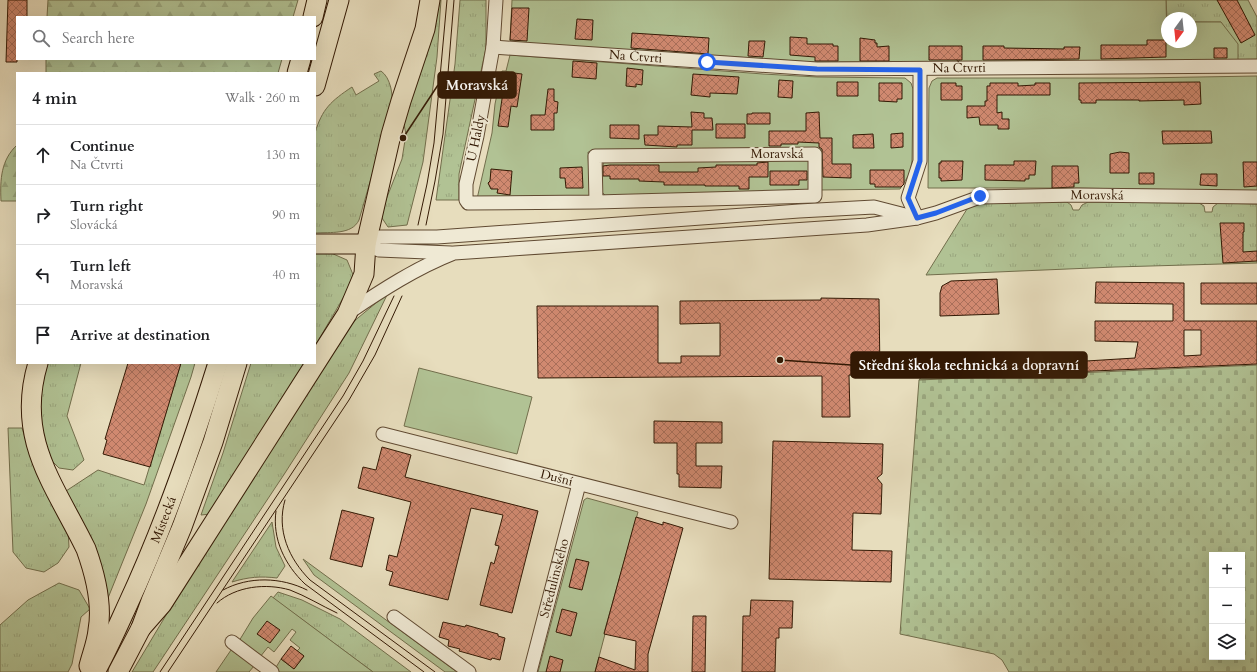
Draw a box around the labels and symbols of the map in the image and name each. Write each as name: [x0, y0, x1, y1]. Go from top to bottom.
north arrow: [1161, 12, 1197, 48]
street label: Na Čtvrti: [608, 46, 663, 67]
route start: [698, 53, 716, 71]
street label: Na Čtvrti: [933, 59, 986, 77]
callout: Moravská: [438, 72, 516, 98]
text: Moravská: [446, 76, 508, 95]
street label: U Haldy: [462, 113, 490, 163]
street label: Moravská: [750, 145, 804, 163]
street label: Moravská: [1070, 186, 1124, 205]
route end: [971, 187, 989, 205]
callout: Střední škola technická a dopravní: [851, 352, 1087, 378]
text: Střední škola technická a dopravní: [859, 356, 1080, 375]
street label: Dušní: [538, 465, 575, 491]
street label: Místecká: [146, 494, 181, 546]
street label: Středulinského: [536, 537, 573, 620]

